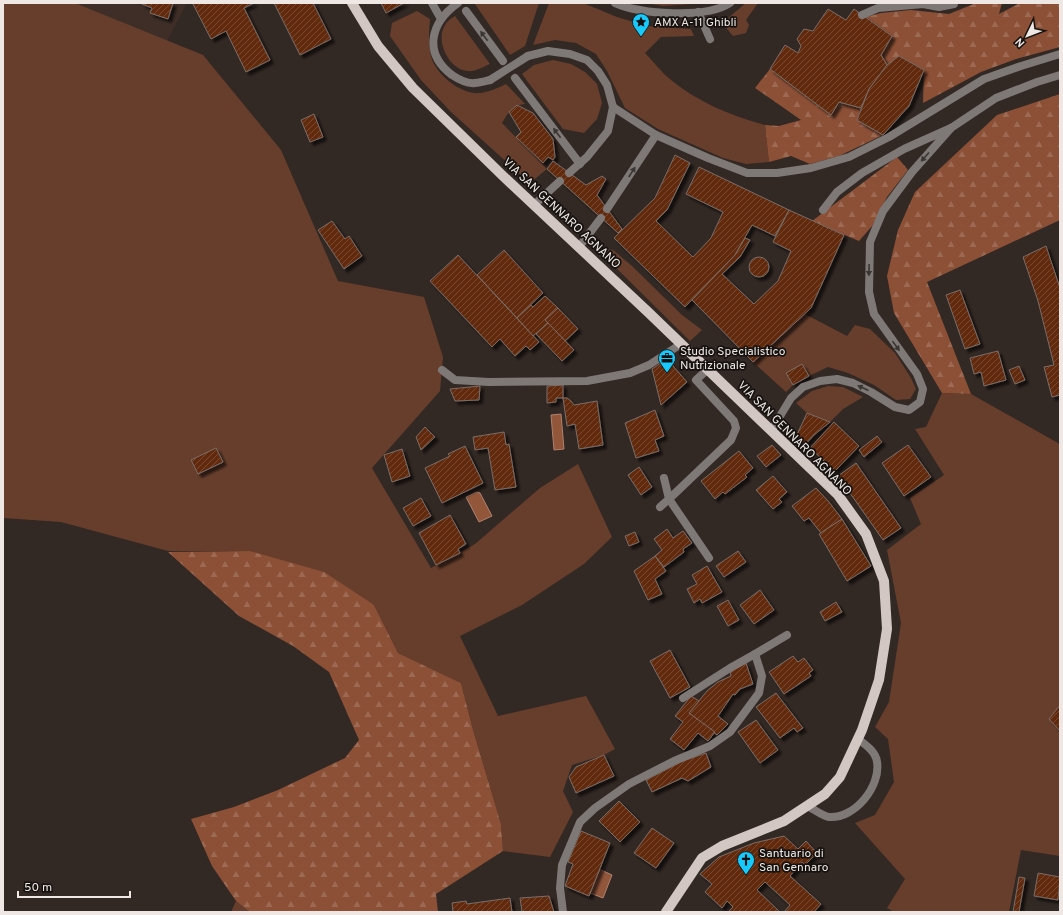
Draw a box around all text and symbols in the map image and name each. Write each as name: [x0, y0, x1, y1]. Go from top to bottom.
place icon: AMX A-11 Ghibli: [631, 12, 651, 37]
place label: AMX A-11 Ghibli: [654, 15, 737, 31]
north arrow: [1007, 16, 1047, 56]
one-way arrow: [480, 31, 488, 41]
text: N: [1013, 34, 1028, 50]
one-way arrow: [552, 127, 561, 138]
one-way arrow: [921, 153, 930, 162]
street label: VIA SAN GENNARO AGNANO: [499, 155, 624, 273]
one-way arrow: [628, 167, 636, 177]
one-way arrow: [865, 264, 872, 276]
one-way arrow: [892, 340, 900, 351]
place label: Studio Specialistico Nutrizionale: [680, 344, 786, 374]
office icon: Studio Specialistico Nutrizionale: [657, 348, 677, 373]
street label: VIA SAN GENNARO AGNANO: [734, 378, 855, 499]
one-way arrow: [858, 385, 869, 391]
place label: Santuario di San Gennaro: [759, 846, 829, 876]
church icon: Santuario di San Gennaro: [736, 850, 756, 875]
scale bar: [18, 873, 130, 899]
text: 50 m: [24, 880, 52, 896]

